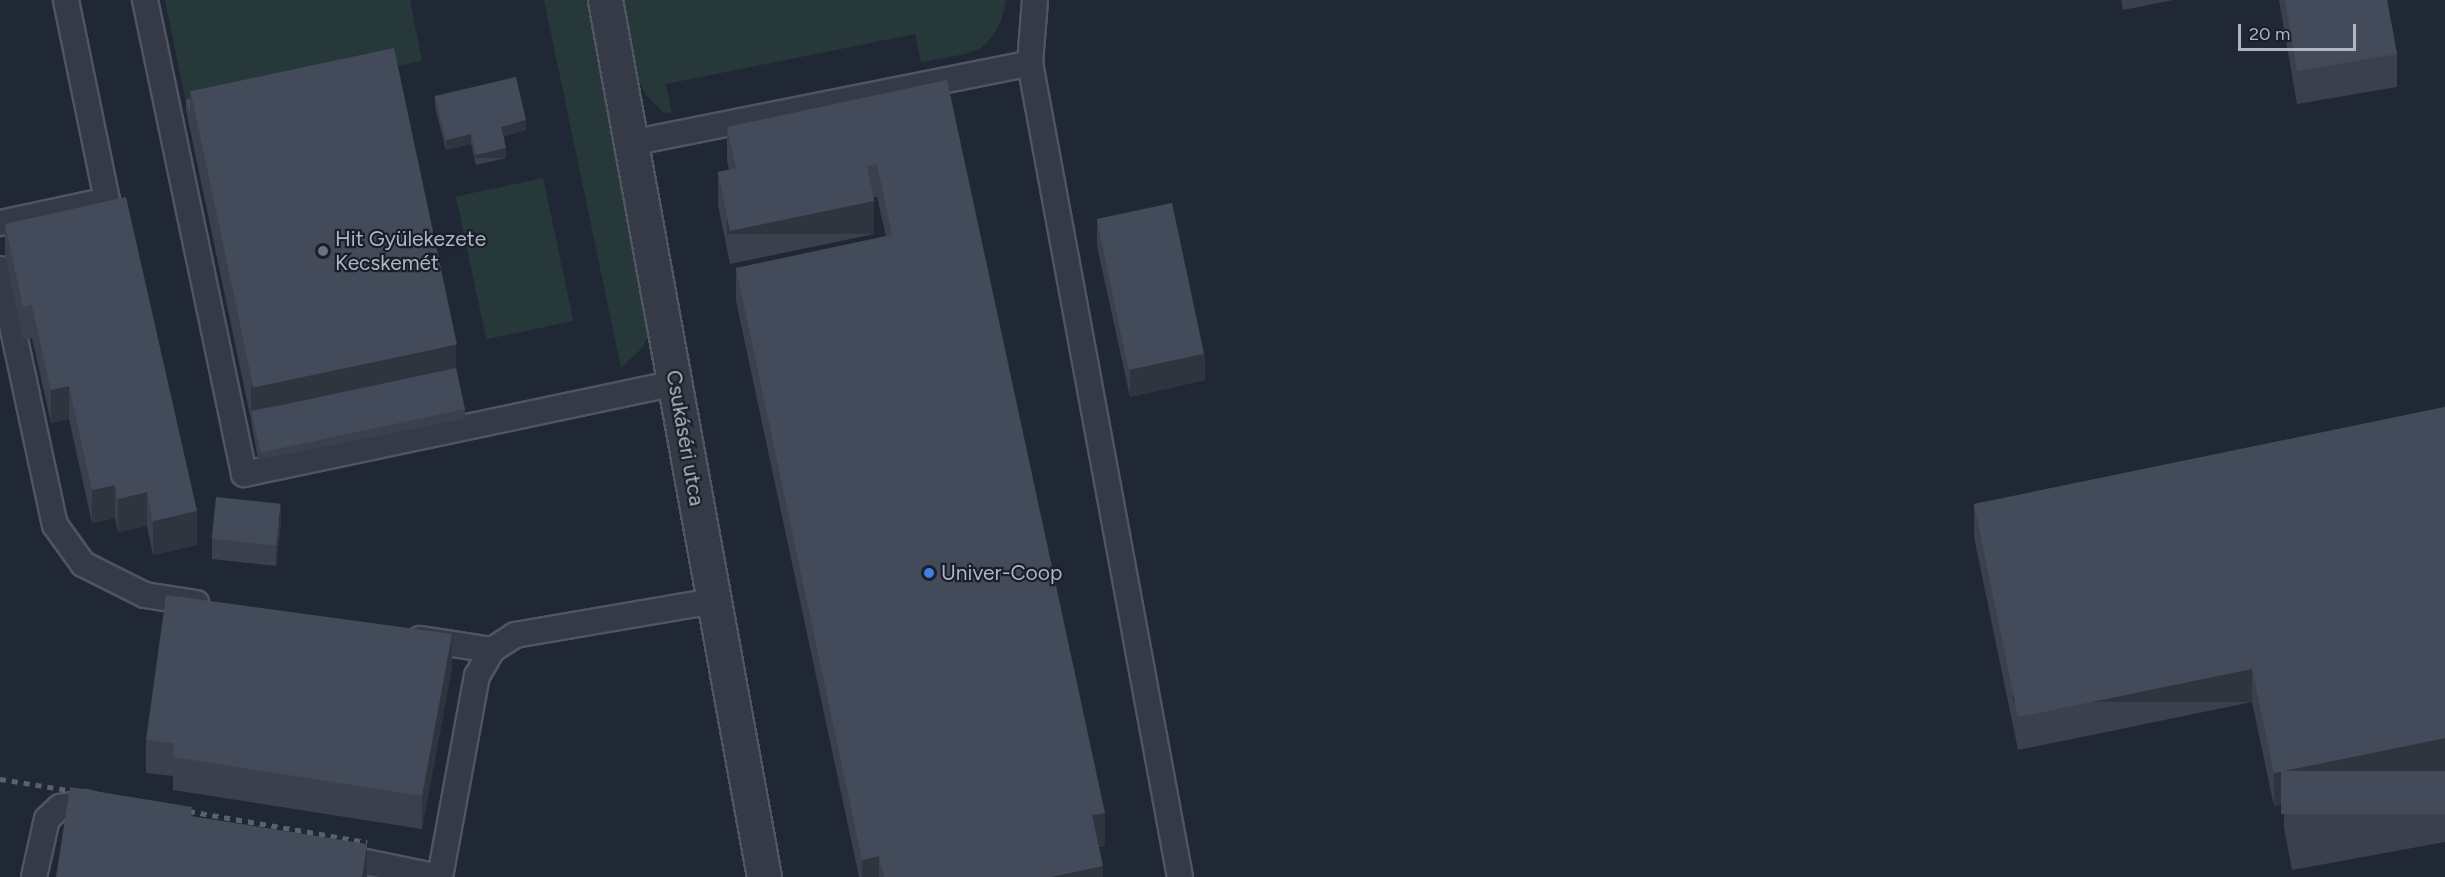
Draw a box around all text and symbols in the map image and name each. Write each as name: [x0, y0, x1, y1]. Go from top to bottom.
scale bar: [2241, 12, 2360, 50]
text: 20 m: [2249, 23, 2290, 45]
place label: Hit Gyülekezete Kecskemét: [335, 226, 486, 276]
marker: Hit Gyülekezete Kecskemét: [316, 244, 330, 258]
street label: Csukáséri utca: [661, 368, 709, 508]
place label: Univer-Coop: [941, 560, 1062, 586]
marker: Univer-Coop: [922, 566, 936, 580]

